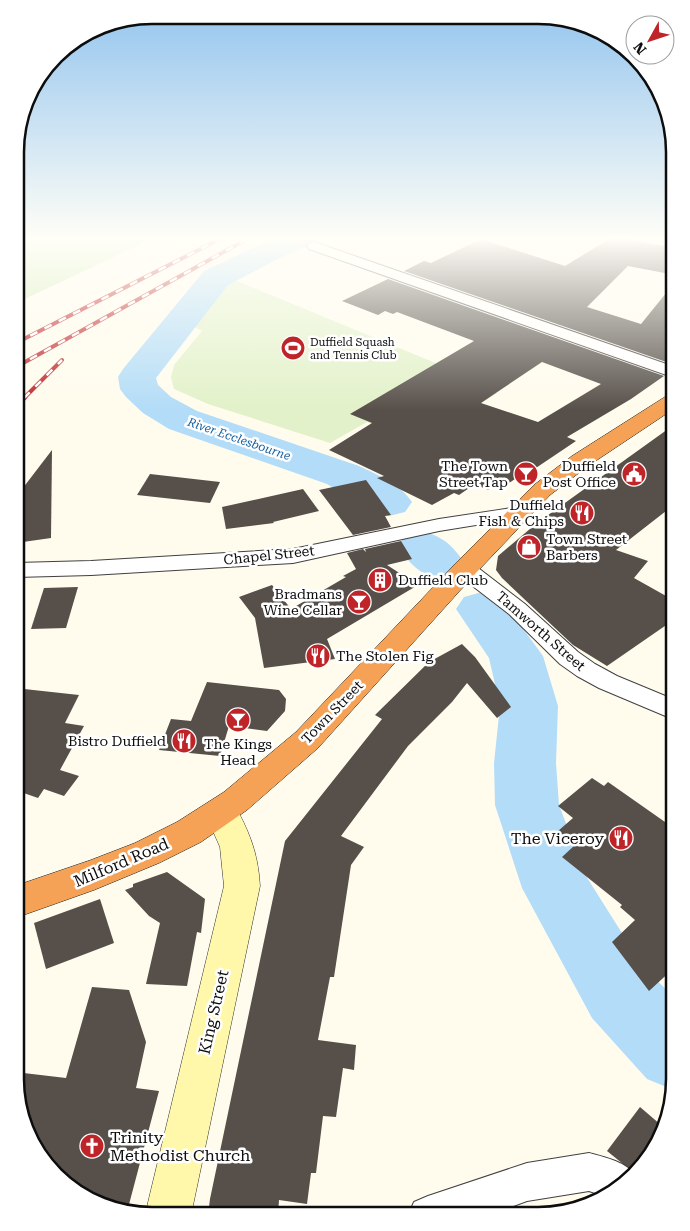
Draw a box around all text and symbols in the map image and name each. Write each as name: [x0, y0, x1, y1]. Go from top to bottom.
north arrow: [625, 15, 675, 65]
text: N: [630, 39, 650, 58]
sports icon: Duffield Squash and Tennis Club: [280, 335, 306, 361]
place label: Duffield Squash and Tennis Club: [310, 336, 397, 362]
water label: River Ecclesbourne: [185, 415, 292, 463]
place label: The Town Street Tap: [439, 458, 508, 490]
place label: Duffield Post Office: [543, 458, 616, 490]
bar icon: The Town Street Tap: [513, 461, 539, 487]
public building icon: Duffield Post Office: [621, 461, 647, 487]
place label: Duffield Fish & Chips: [479, 497, 564, 529]
restaurant icon: Duffield Fish & Chips: [569, 500, 595, 526]
place label: Town Street Barbers: [546, 531, 627, 563]
shop icon: Town Street Barbers: [516, 534, 542, 560]
street label: Chapel Street: [223, 542, 315, 568]
building icon: Duffield Club: [367, 567, 393, 593]
place label: Duffield Club: [398, 572, 488, 588]
place label: Bradmans Wine Cellar: [263, 586, 342, 618]
street label: Tamworth Street: [493, 588, 589, 674]
bar icon: Bradmans Wine Cellar: [346, 589, 372, 615]
restaurant icon: The Stolen Fig: [305, 643, 331, 669]
place label: The Stolen Fig: [336, 648, 433, 664]
street label: Town Street: [298, 677, 366, 747]
bar icon: The Kings Head: [225, 707, 251, 733]
restaurant icon: Bistro Duffield: [171, 728, 197, 754]
place label: Bistro Duffield: [68, 733, 166, 749]
place label: The Kings Head: [204, 736, 272, 768]
restaurant icon: The Viceroy: [608, 825, 634, 851]
place label: The Viceroy: [511, 829, 605, 848]
street label: Milford Road: [71, 834, 172, 891]
street label: King Street: [195, 968, 232, 1056]
place label: Trinity Methodist Church: [110, 1128, 250, 1165]
church icon: Trinity Methodist Church: [79, 1133, 105, 1159]

